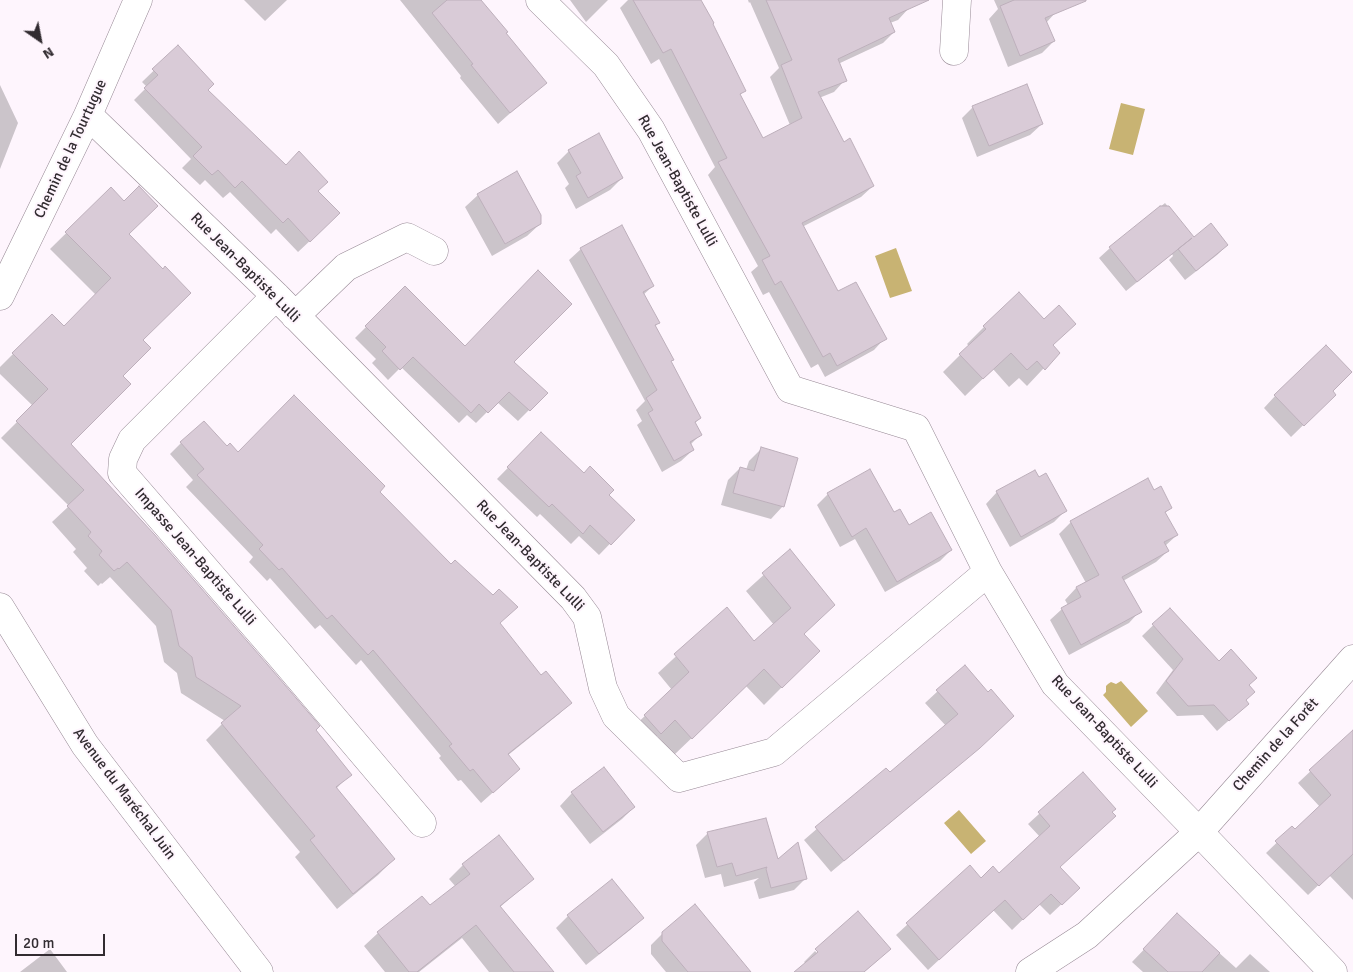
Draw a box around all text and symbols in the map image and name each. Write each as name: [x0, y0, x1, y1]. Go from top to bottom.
north arrow: [15, 15, 65, 65]
text: N: [40, 43, 57, 63]
street label: Chemin de la Tourtugue: [31, 77, 111, 221]
street label: Rue Jean-Baptiste Lulli: [633, 112, 721, 250]
street label: Rue Jean-Baptiste Lulli: [186, 209, 304, 327]
street label: Impasse Jean-Baptiste Lulli: [130, 485, 260, 629]
street label: Rue Jean-Baptiste Lulli: [472, 497, 588, 615]
street label: Rue Jean-Baptiste Lulli: [1047, 672, 1161, 792]
street label: Chemin de la Forêt: [1229, 695, 1323, 795]
street label: Avenue du Maréchal Juin: [69, 725, 179, 863]
scale bar: [18, 924, 108, 956]
text: 20 m: [23, 934, 54, 952]

